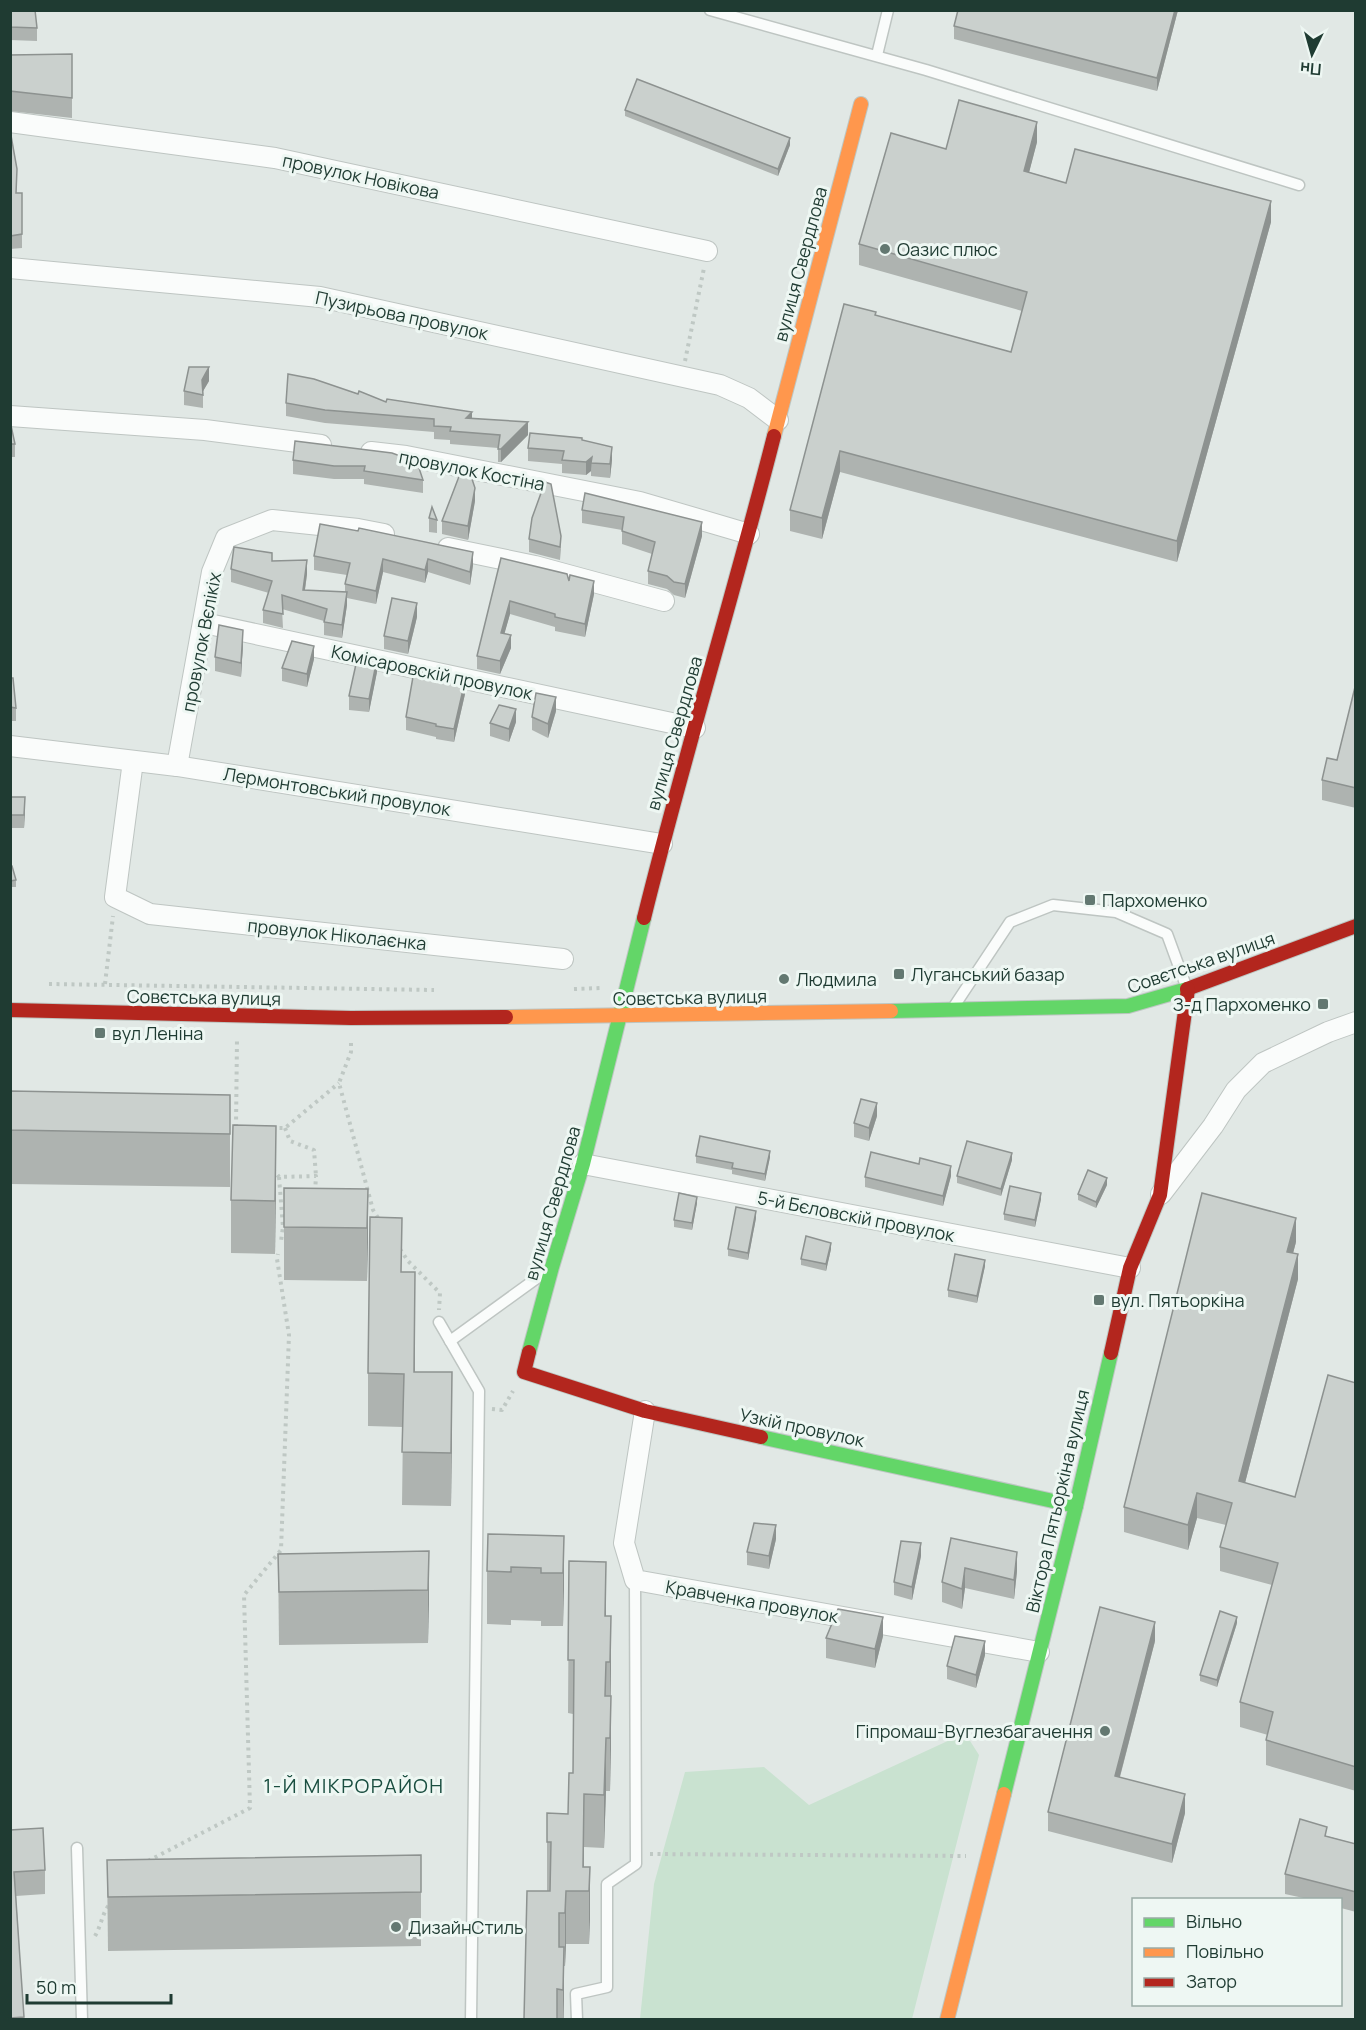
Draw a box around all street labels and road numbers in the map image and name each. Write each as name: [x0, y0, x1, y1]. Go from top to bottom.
street label: провулок Новікова: [280, 148, 442, 204]
street label: вулиця Свердлова: [768, 184, 832, 344]
street label: Пузирьова провулок: [314, 285, 491, 345]
street label: провулок Костіна: [397, 444, 547, 496]
street label: провулок Вєлікіх: [176, 570, 226, 714]
street label: Комісаровскій провулок: [329, 639, 536, 705]
street label: вулиця Свердлова: [641, 653, 707, 813]
street label: Лермонтовський провулок: [222, 761, 453, 821]
street label: провулок Ніколаєнка: [246, 913, 428, 955]
street label: Совєтська вулиця: [1124, 926, 1278, 998]
street label: Совєтська вулиця: [127, 984, 281, 1010]
street label: Совєтська вулиця: [613, 984, 767, 1010]
street label: вулиця Свердлова: [519, 1123, 585, 1283]
street label: 5-й Бєловскій провулок: [755, 1185, 958, 1247]
street label: Віктора Пятьоркіна вулиця: [1020, 1387, 1094, 1615]
street label: Узкій провулок: [737, 1402, 868, 1452]
street label: Кравченка провулок: [664, 1574, 841, 1628]

